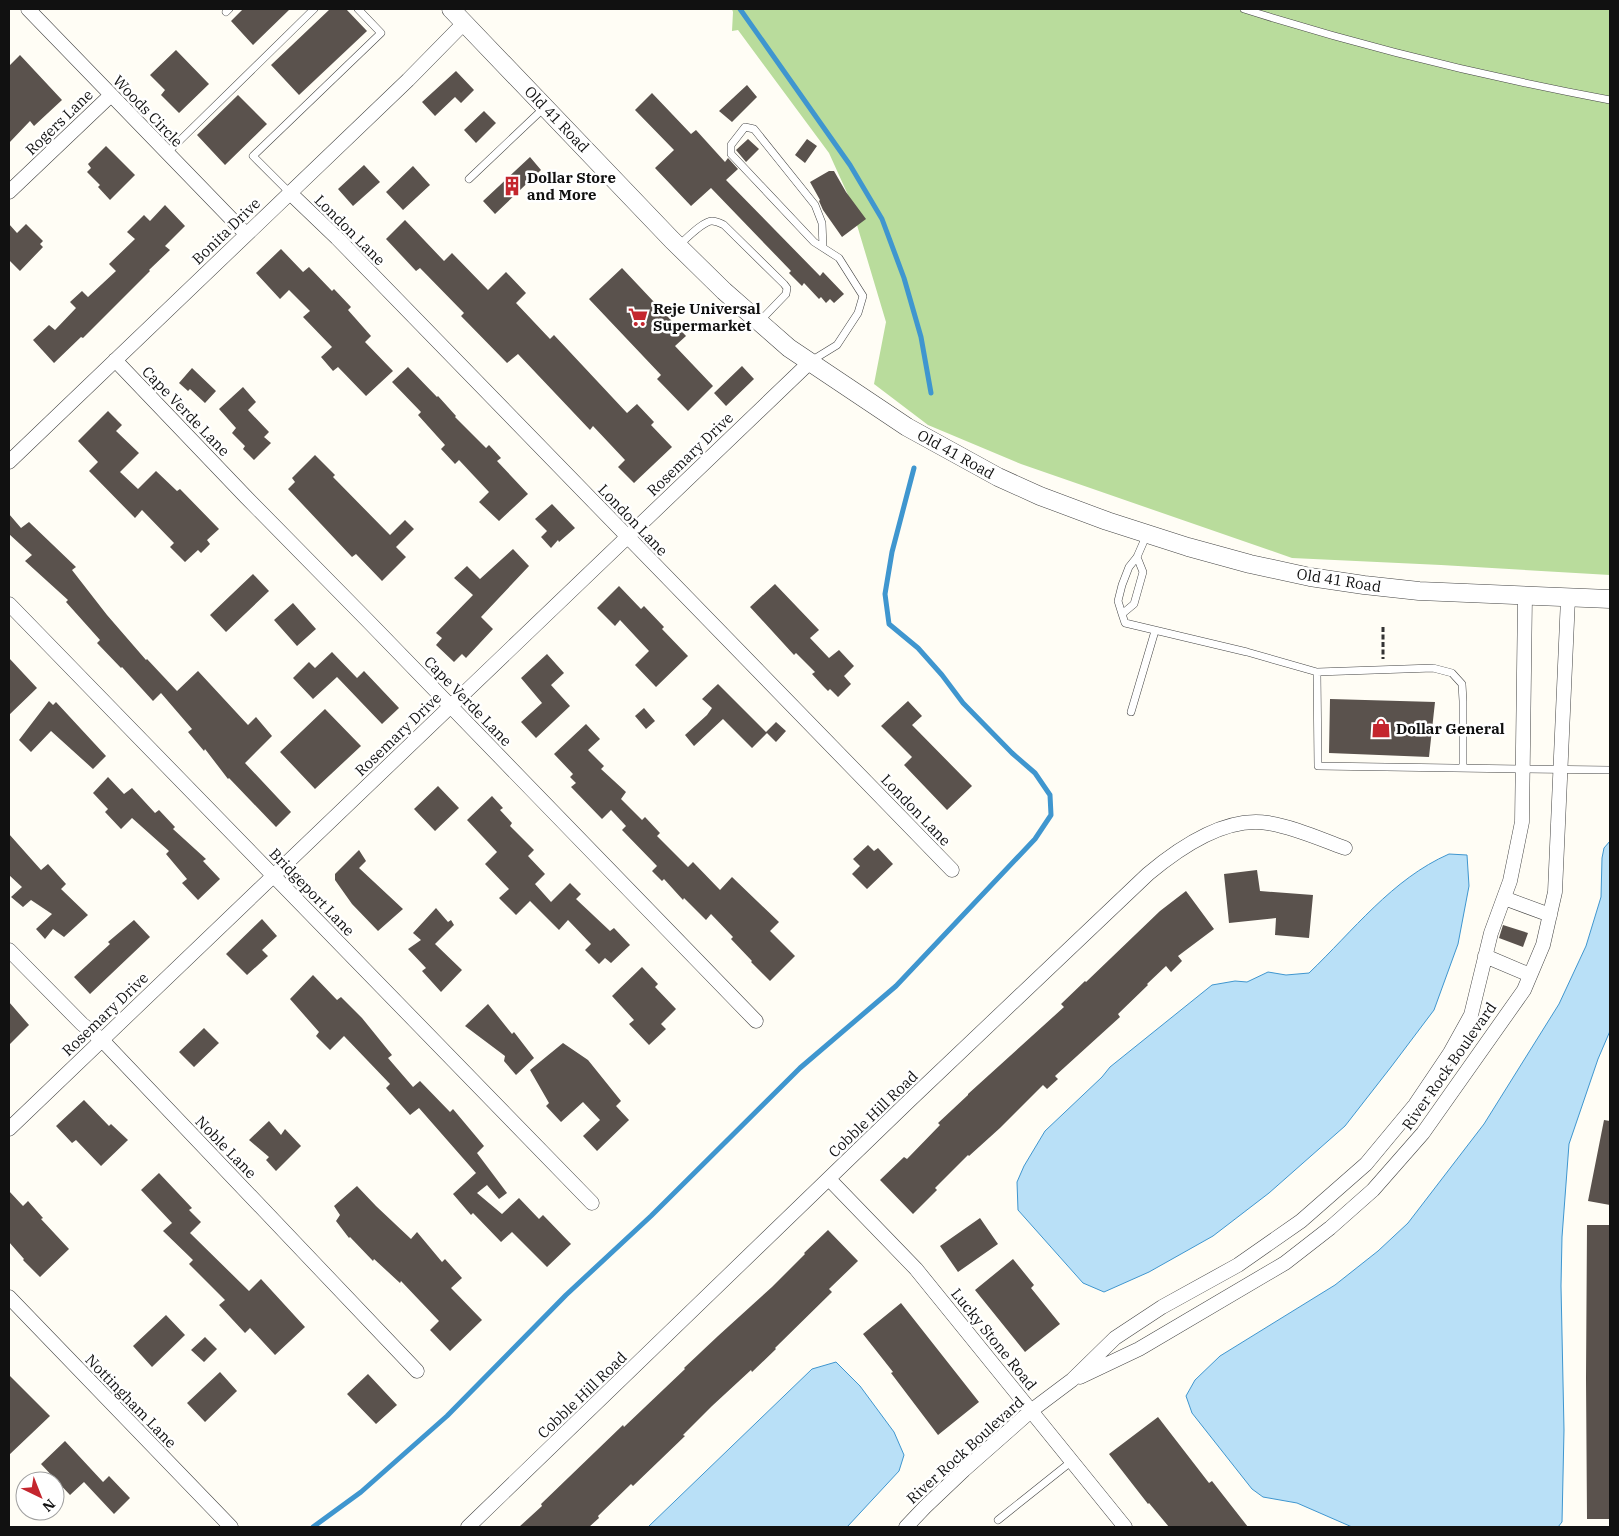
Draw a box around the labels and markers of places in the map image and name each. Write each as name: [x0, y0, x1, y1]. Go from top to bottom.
place label: Dollar Store and More: [527, 168, 616, 204]
building icon: Dollar Store and More: [501, 175, 523, 197]
place label: Reje Universal Supermarket: [653, 299, 761, 335]
supermarket icon: Reje Universal Supermarket: [627, 306, 649, 328]
shop icon: Dollar General: [1370, 717, 1392, 739]
place label: Dollar General: [1396, 719, 1505, 738]

